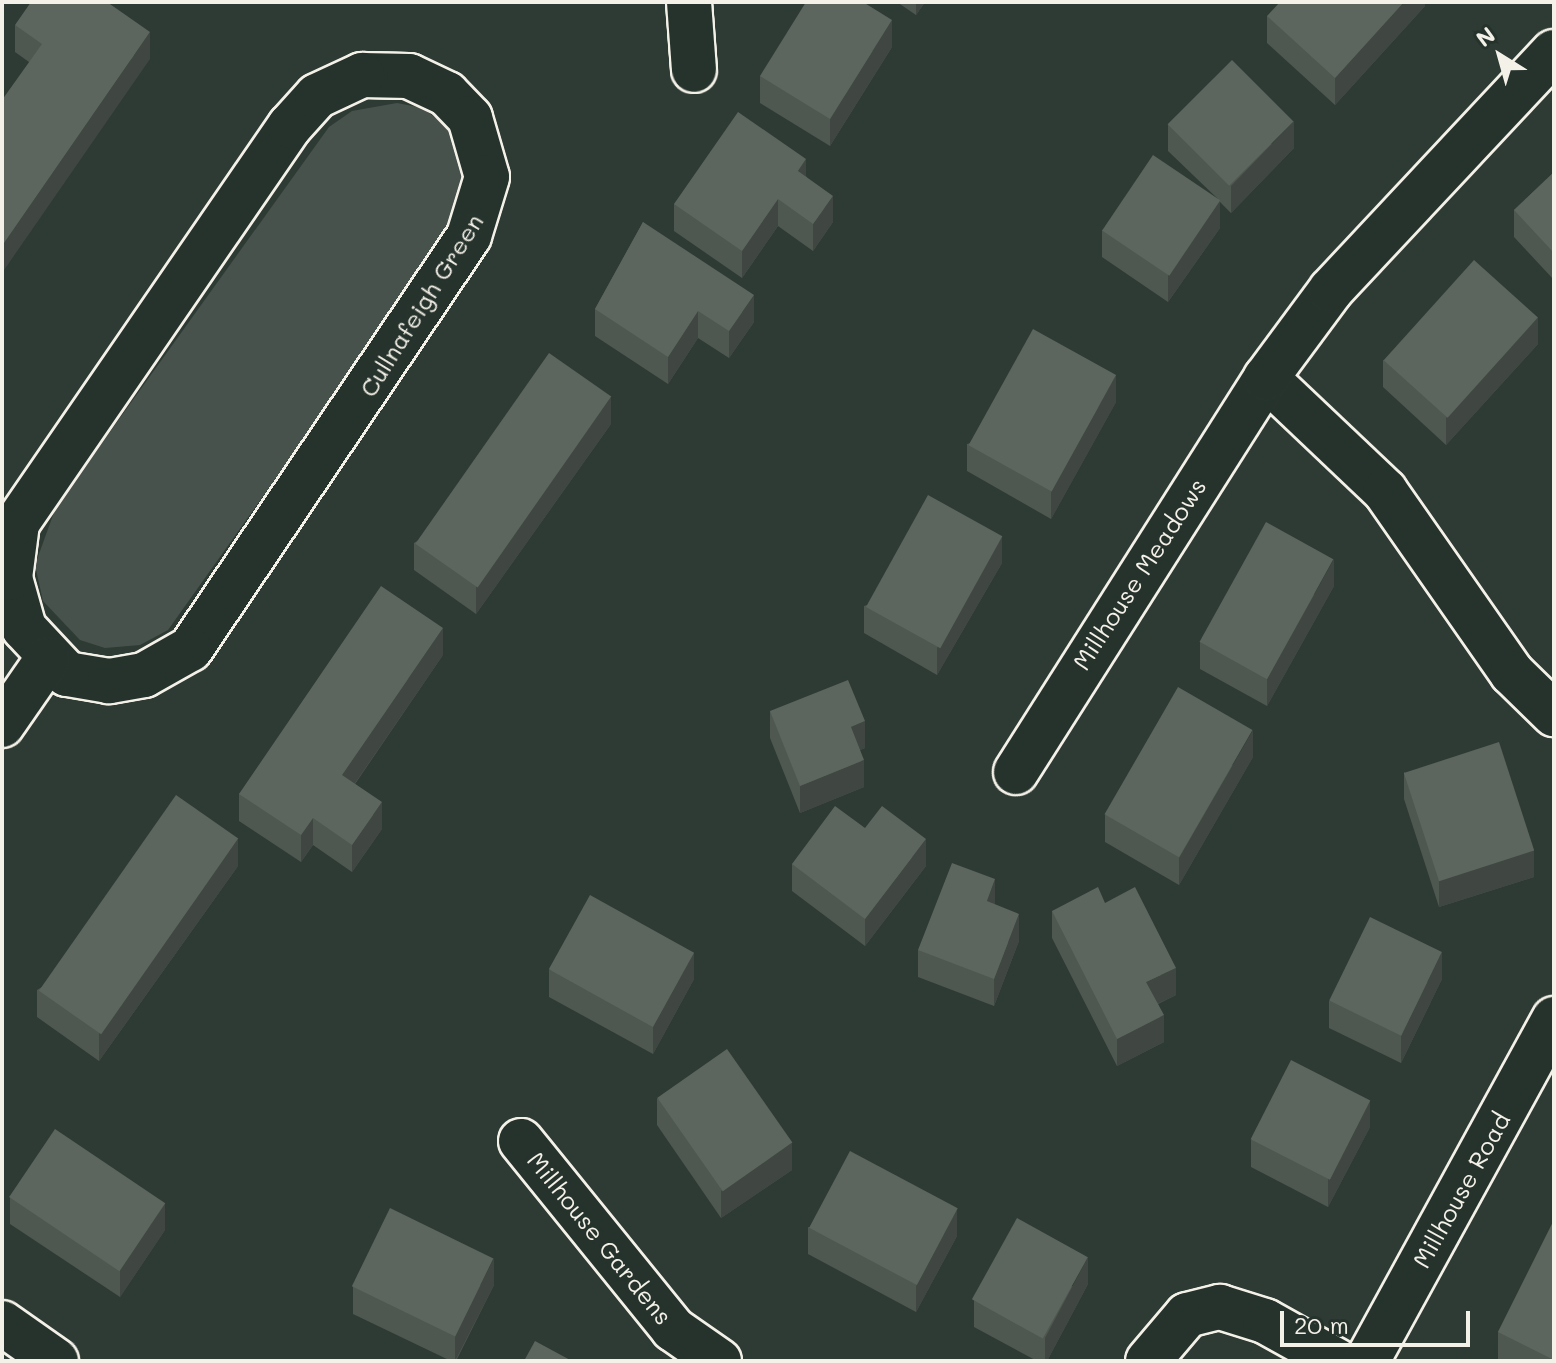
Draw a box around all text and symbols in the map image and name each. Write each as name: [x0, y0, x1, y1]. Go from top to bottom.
north arrow: [1460, 16, 1540, 96]
text: N: [1470, 20, 1501, 53]
street label: Cullnafeigh Green: [353, 208, 489, 402]
street label: Millhouse Meadows: [1066, 473, 1212, 675]
street label: Millhouse Road: [1406, 1107, 1516, 1273]
street label: Millhouse Gardens: [522, 1146, 678, 1330]
scale bar: [1284, 1295, 1474, 1345]
text: 20 m: [1294, 1309, 1349, 1340]

